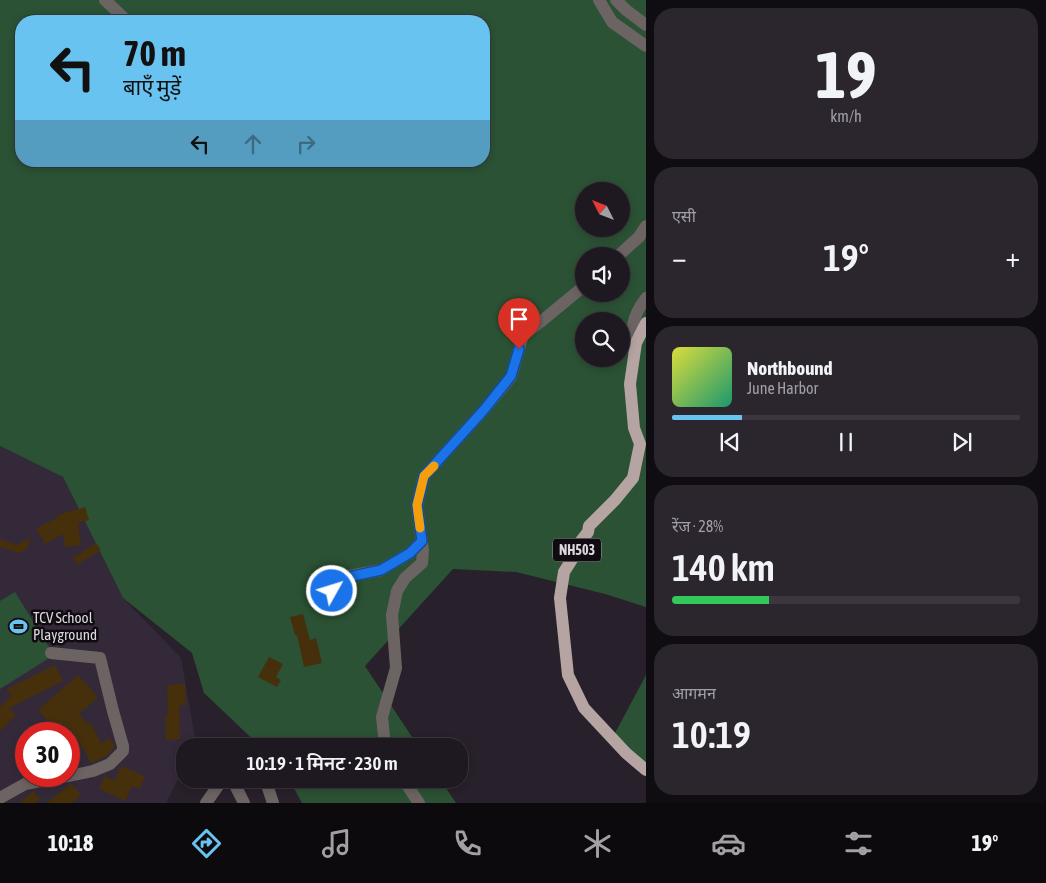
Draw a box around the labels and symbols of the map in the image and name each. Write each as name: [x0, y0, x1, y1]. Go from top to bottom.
north arrow: [575, 182, 630, 238]
pin: [498, 298, 540, 349]
road number: NH503: [553, 538, 601, 562]
position arrow: [305, 564, 357, 616]
place label: TCV School Playground: [33, 609, 97, 643]
sports icon: TCV School Playground: [9, 617, 29, 637]
speed limit sign: 30: [15, 722, 80, 787]

